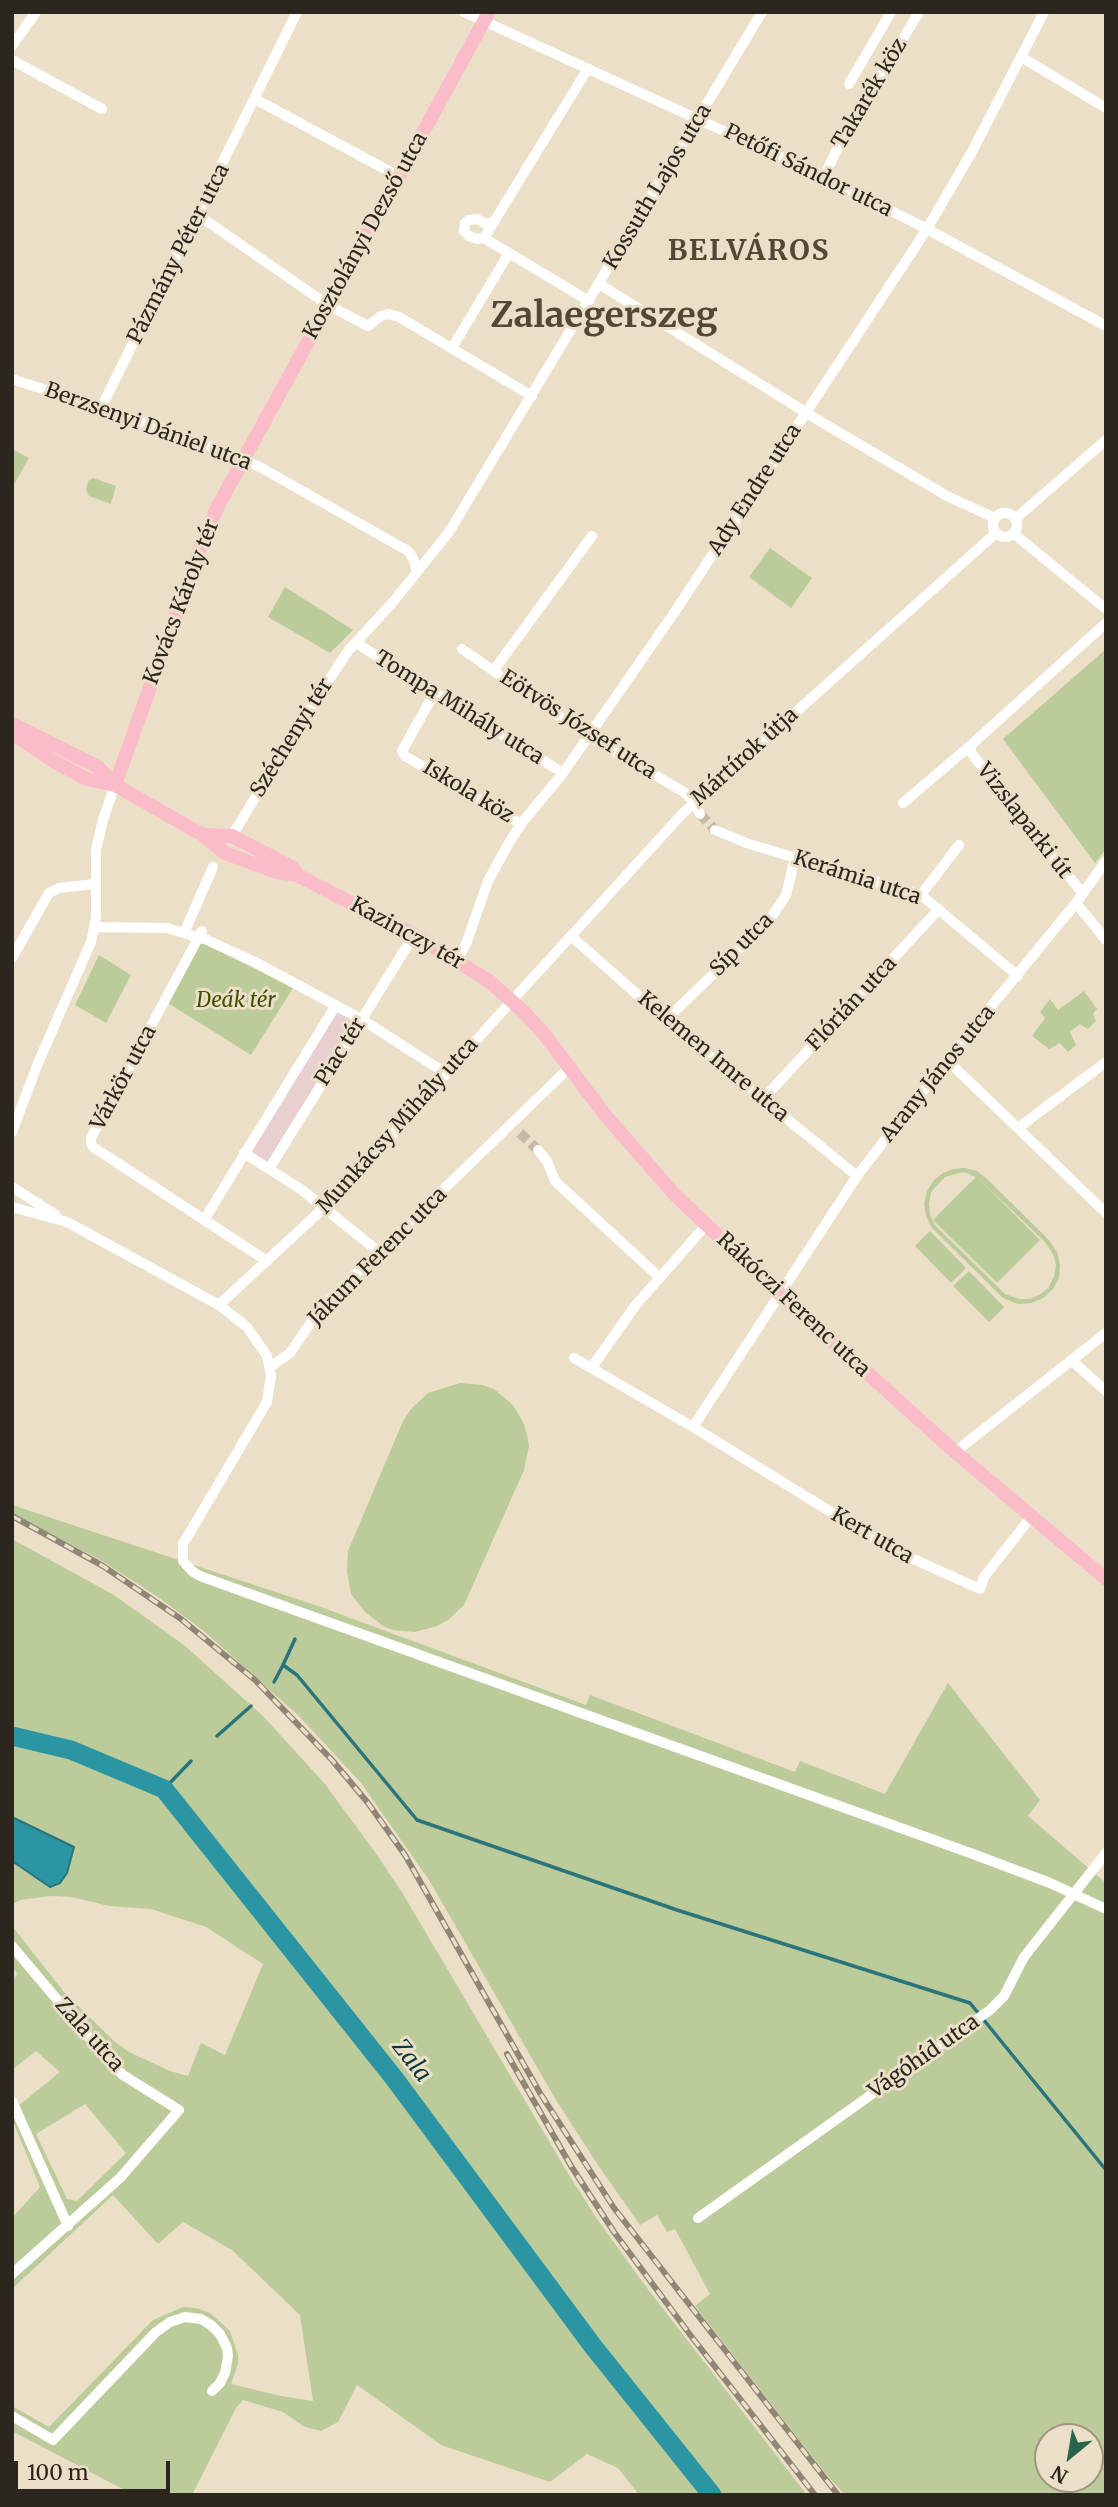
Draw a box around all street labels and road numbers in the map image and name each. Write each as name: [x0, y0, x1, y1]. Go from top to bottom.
street label: Takarék köz: [827, 34, 913, 154]
street label: Kossuth Lajos utca: [599, 100, 717, 274]
street label: Petőfi Sándor utca: [720, 119, 896, 223]
street label: Kosztolányi Dezső utca: [299, 128, 433, 344]
street label: Pázmány Péter utca: [123, 160, 235, 348]
street label: Berzsenyi Dániel utca: [41, 378, 255, 476]
street label: Ady Endre utca: [703, 419, 807, 561]
street label: Kovács Károly tér: [139, 516, 225, 688]
street label: Tompa Mihály utca: [370, 646, 548, 770]
street label: Eötvös József utca: [495, 665, 661, 785]
street label: Széchenyi tér: [245, 674, 339, 802]
street label: Mártírok útja: [687, 703, 803, 811]
street label: Iskola köz: [418, 755, 518, 829]
street label: Vizslaparki út: [971, 758, 1077, 884]
street label: Kerámia utca: [790, 846, 924, 910]
street label: Kazinczy tér: [346, 892, 468, 976]
street label: Síp utca: [705, 908, 779, 982]
street label: Flórián utca: [802, 951, 902, 1057]
street label: Kelemen Imre utca: [632, 986, 794, 1128]
street label: Arany János utca: [875, 1001, 1001, 1147]
street label: Piac tér: [310, 1013, 372, 1091]
street label: Várkör utca: [86, 1021, 162, 1135]
street label: Munkácsy Mihály utca: [312, 1033, 484, 1219]
street label: Jákum Ferenc utca: [304, 1183, 452, 1331]
street label: Rákóczi Ferenc utca: [711, 1227, 875, 1383]
street label: Kert utca: [826, 1502, 918, 1570]
street label: Zala utca: [49, 1993, 129, 2077]
street label: Vágóhíd utca: [864, 2010, 984, 2104]

